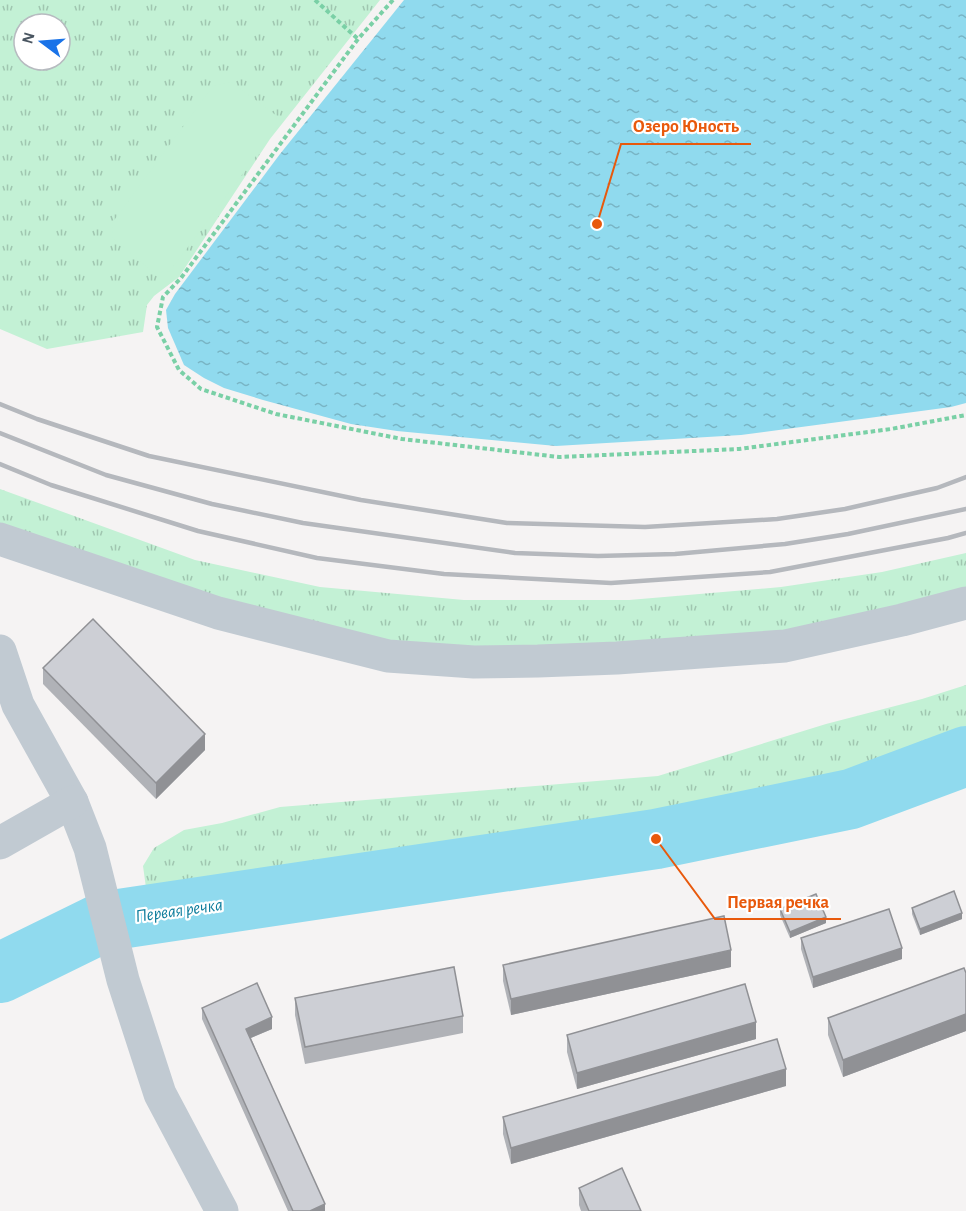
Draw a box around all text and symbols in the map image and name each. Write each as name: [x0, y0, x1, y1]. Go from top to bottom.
north arrow: [12, 12, 72, 72]
text: N: [19, 31, 38, 46]
callout: Озеро Юность: [621, 108, 751, 144]
text: Озеро Юность: [633, 118, 740, 136]
callout: Первая речка: [715, 883, 841, 919]
text: Первая речка: [727, 894, 829, 912]
water label: Первая речка: [134, 896, 224, 926]

